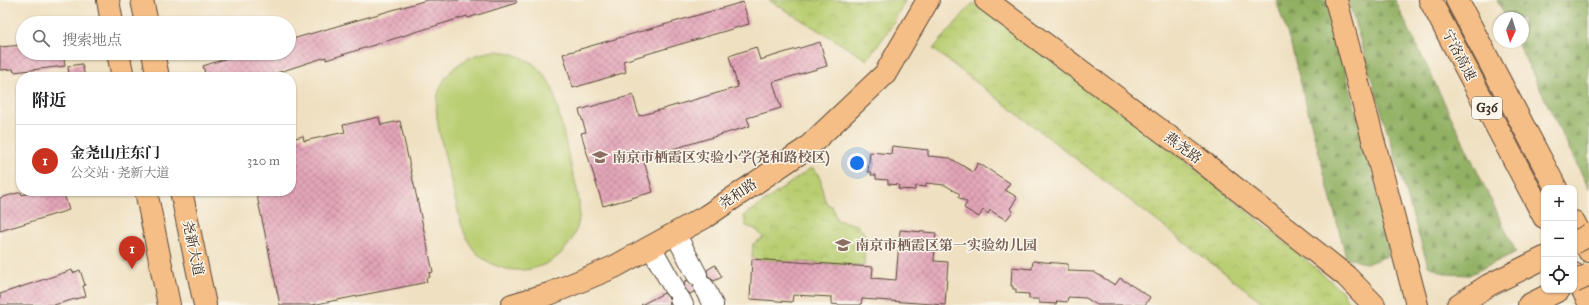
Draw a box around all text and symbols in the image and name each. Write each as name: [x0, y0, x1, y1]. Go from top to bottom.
north arrow: [1493, 12, 1529, 48]
search box: [16, 16, 296, 60]
street label: 宁洛高速: [1438, 26, 1480, 84]
icon: search: [30, 27, 52, 49]
text: 搜索地点: [62, 31, 122, 49]
text: 附近: [32, 90, 66, 111]
road number: G36: [1472, 97, 1502, 119]
street label: 燕尧路: [1161, 129, 1205, 167]
text: 金尧山庄东门: [70, 144, 160, 162]
school or university icon: 南京市栖霞区实验小学(尧和路校区): [591, 148, 609, 166]
place label: 南京市栖霞区实验小学(尧和路校区): [612, 149, 830, 167]
text: 1: [42, 153, 48, 169]
text: 320 m: [247, 153, 280, 169]
your location: [847, 153, 867, 173]
text: 公交站 · 尧新大道: [70, 165, 169, 181]
street label: 尧和路: [716, 175, 760, 213]
map controls: [1541, 185, 1577, 293]
button: +: [1541, 185, 1577, 221]
street label: 尧新大道: [179, 219, 207, 277]
button: −: [1541, 221, 1577, 257]
pin: 1: [119, 236, 145, 269]
school or university icon: 南京市栖霞区第一实验幼儿园: [834, 236, 852, 254]
place label: 南京市栖霞区第一实验幼儿园: [855, 237, 1037, 254]
button: locate: [1541, 257, 1577, 293]

